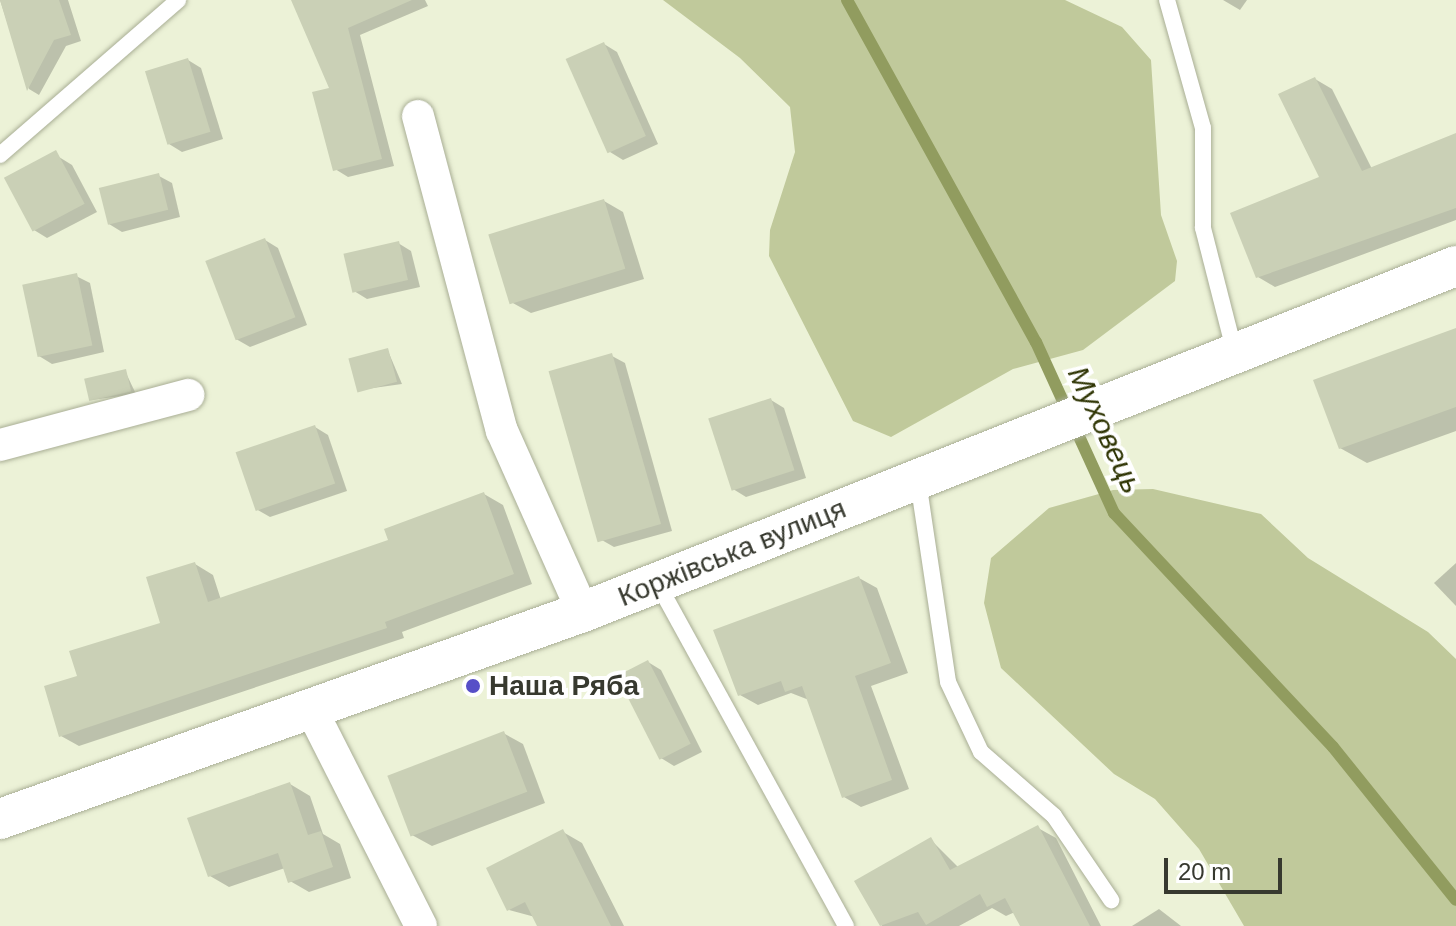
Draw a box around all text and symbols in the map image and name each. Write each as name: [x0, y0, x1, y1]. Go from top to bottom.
water label: Муховець: [1060, 361, 1150, 499]
street label: Коржівська вулиця: [613, 492, 851, 614]
place label: Наша Ряба: [489, 669, 639, 703]
marker: Наша Ряба: [464, 677, 482, 695]
scale bar: [1168, 842, 1286, 892]
text: 20 m: [1178, 858, 1231, 885]

